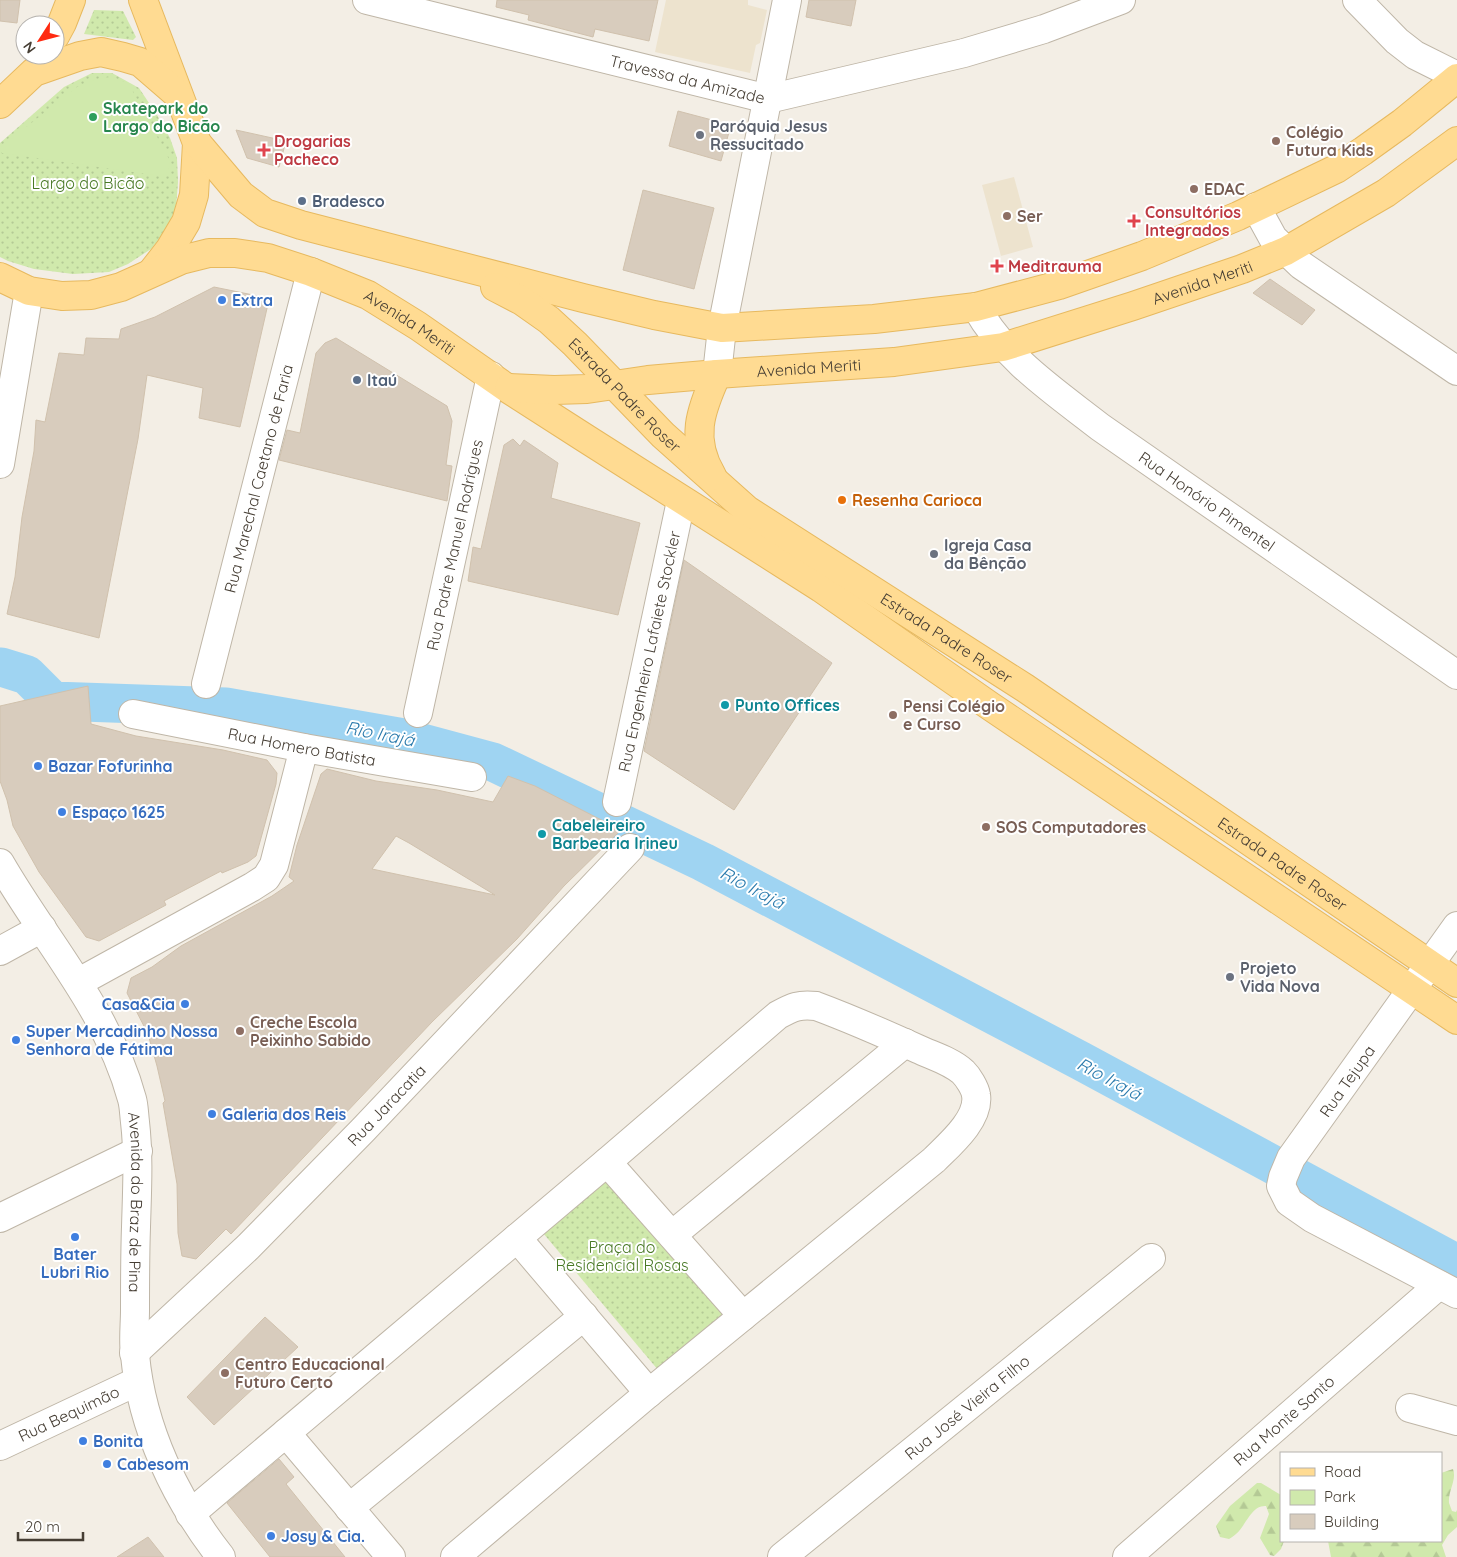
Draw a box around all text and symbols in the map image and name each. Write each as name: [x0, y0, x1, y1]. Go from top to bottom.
north arrow: [15, 15, 65, 65]
text: N: [19, 38, 40, 57]
street label: Travessa da Amizade: [608, 50, 767, 108]
place label: Skatepark do Largo do Bicão: [103, 98, 220, 136]
marker: Skatepark do Largo do Bicão: [87, 111, 99, 123]
place label: Paróquia Jesus Ressucitado: [710, 116, 828, 154]
place label: Colégio Futura Kids: [1286, 122, 1374, 160]
marker: Paróquia Jesus Ressucitado: [694, 129, 706, 141]
place label: Drogarias Pacheco: [274, 131, 351, 169]
marker: Colégio Futura Kids: [1270, 135, 1282, 147]
marker: Drogarias Pacheco: [258, 144, 270, 156]
park label: Largo do Bicão: [31, 173, 145, 193]
place label: EDAC: [1204, 179, 1245, 199]
marker: EDAC: [1188, 183, 1200, 195]
place label: Bradesco: [312, 191, 385, 211]
marker: Bradesco: [296, 195, 308, 207]
place label: Consultórios Integrados: [1145, 202, 1241, 240]
place label: Ser: [1017, 206, 1043, 226]
marker: Ser: [1001, 210, 1013, 222]
marker: Consultórios Integrados: [1127, 214, 1141, 228]
place label: Meditrauma: [1008, 256, 1102, 276]
street label: Avenida Meriti: [1150, 256, 1255, 309]
marker: Meditrauma: [990, 259, 1004, 273]
street label: Avenida Meriti: [360, 285, 459, 359]
place label: Extra: [232, 290, 273, 310]
marker: Extra: [216, 294, 228, 306]
street label: Estrada Padre Roser: [564, 333, 685, 456]
street label: Avenida Meriti: [756, 354, 862, 381]
street label: Rua Marechal Caetano de Faria: [220, 362, 297, 595]
place label: Itaú: [367, 370, 397, 390]
marker: Itaú: [351, 374, 363, 386]
street label: Rua Padre Manuel Rodrigues: [422, 438, 487, 652]
street label: Rua Honório Pimentel: [1135, 447, 1279, 556]
place label: Resenha Carioca: [852, 490, 982, 510]
marker: Resenha Carioca: [836, 494, 848, 506]
street label: Rua Engenheiro Lafaiete Stockler: [614, 529, 684, 774]
place label: Igreja Casa da Bênção: [944, 535, 1032, 573]
marker: Igreja Casa da Bênção: [928, 548, 940, 560]
street label: Estrada Padre Roser: [877, 588, 1016, 687]
place label: Punto Offices: [735, 695, 840, 715]
place label: Pensi Colégio e Curso: [903, 696, 1005, 734]
marker: Punto Offices: [719, 699, 731, 711]
marker: Pensi Colégio e Curso: [887, 709, 899, 721]
water label: Rio Irajá: [344, 716, 418, 752]
street label: Rua Homero Batista: [226, 723, 377, 770]
place label: Bazar Fofurinha: [48, 756, 173, 776]
marker: Bazar Fofurinha: [32, 760, 44, 772]
place label: Espaço 1625: [72, 802, 165, 822]
marker: Espaço 1625: [56, 806, 68, 818]
street label: Estrada Padre Roser: [1214, 813, 1351, 915]
place label: Cabeleireiro Barbearia Irineu: [552, 815, 678, 853]
place label: SOS Computadores: [996, 817, 1147, 837]
marker: SOS Computadores: [980, 821, 992, 833]
marker: Cabeleireiro Barbearia Irineu: [536, 828, 548, 840]
water label: Rio Irajá: [716, 861, 789, 915]
place label: Projeto Vida Nova: [1240, 958, 1320, 996]
marker: Projeto Vida Nova: [1224, 971, 1236, 983]
place label: Casa&Cia: [102, 994, 175, 1014]
marker: Casa&Cia: [179, 998, 191, 1010]
place label: Creche Escola Peixinho Sabido: [250, 1012, 371, 1050]
place label: Super Mercadinho Nossa Senhora de Fátima: [26, 1021, 218, 1059]
marker: Creche Escola Peixinho Sabido: [234, 1025, 246, 1037]
marker: Super Mercadinho Nossa Senhora de Fátima: [10, 1034, 22, 1046]
street label: Rua Tejupa: [1315, 1041, 1379, 1121]
water label: Rio Irajá: [1073, 1052, 1146, 1106]
street label: Rua Jaracatia: [343, 1060, 430, 1150]
place label: Galeria dos Reis: [222, 1104, 347, 1124]
marker: Galeria dos Reis: [206, 1108, 218, 1120]
street label: Avenida do Braz de Pina: [124, 1111, 147, 1292]
marker: Bater Lubri Rio: [69, 1231, 81, 1243]
park label: Praça do Residencial Rosas: [555, 1237, 689, 1275]
place label: Bater Lubri Rio: [41, 1244, 109, 1282]
street label: Rua José Vieira Filho: [900, 1351, 1033, 1464]
place label: Centro Educacional Futuro Certo: [235, 1354, 385, 1392]
marker: Centro Educacional Futuro Certo: [219, 1367, 231, 1379]
street label: Rua Monte Santo: [1229, 1371, 1338, 1470]
street label: Rua Bequimão: [15, 1381, 123, 1446]
place label: Bonita: [93, 1431, 143, 1451]
marker: Bonita: [77, 1435, 89, 1447]
legend: [1280, 1452, 1442, 1542]
place label: Cabesom: [117, 1454, 189, 1474]
marker: Cabesom: [101, 1458, 113, 1470]
text: Road: [1324, 1462, 1361, 1481]
text: Park: [1324, 1487, 1356, 1506]
scale bar: [18, 1510, 82, 1542]
text: Building: [1324, 1512, 1379, 1531]
text: 20 m: [25, 1517, 60, 1536]
place label: Josy & Cia.: [281, 1526, 365, 1546]
marker: Josy & Cia.: [265, 1530, 277, 1542]

